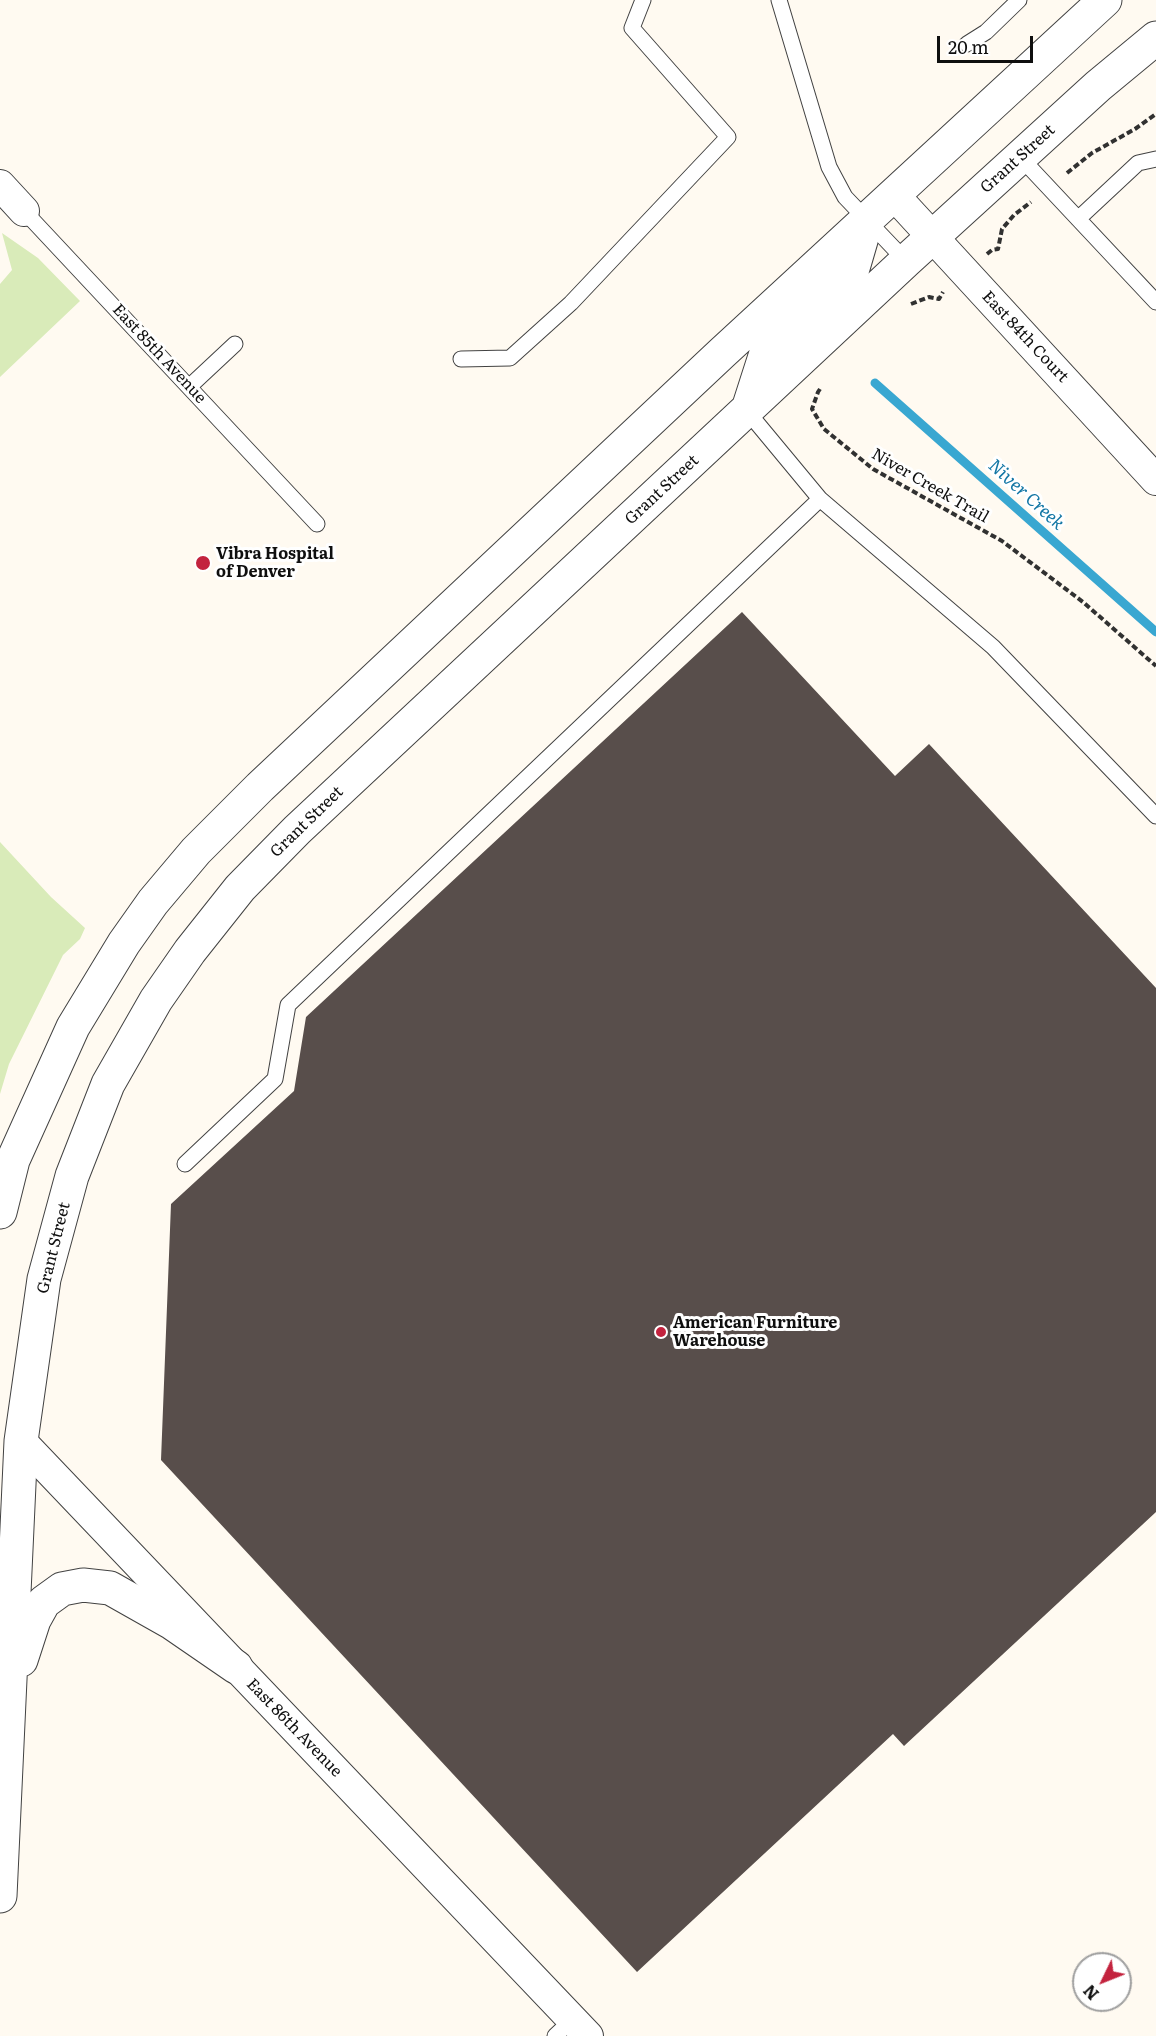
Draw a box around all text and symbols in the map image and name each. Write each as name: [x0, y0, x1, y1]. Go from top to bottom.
scale bar: [940, 24, 1036, 62]
text: 20 m: [948, 33, 989, 60]
street label: Grant Street: [977, 121, 1059, 197]
street label: East 84th Court: [978, 287, 1072, 387]
street label: East 85th Avenue: [108, 300, 210, 408]
street label: Niver Creek Trail: [868, 445, 992, 527]
street label: Grant Street: [621, 451, 703, 529]
water label: Niver Creek: [983, 455, 1069, 535]
place label: Vibra Hospital of Denver: [216, 544, 334, 582]
marker: Vibra Hospital of Denver: [194, 554, 212, 572]
street label: Grant Street: [267, 783, 347, 861]
street label: Grant Street: [33, 1200, 75, 1296]
place label: American Furniture Warehouse: [673, 1313, 837, 1351]
marker: American Furniture Warehouse: [654, 1325, 668, 1339]
street label: East 86th Avenue: [242, 1675, 346, 1781]
north arrow: [1072, 1952, 1132, 2012]
text: N: [1077, 1980, 1104, 2006]

